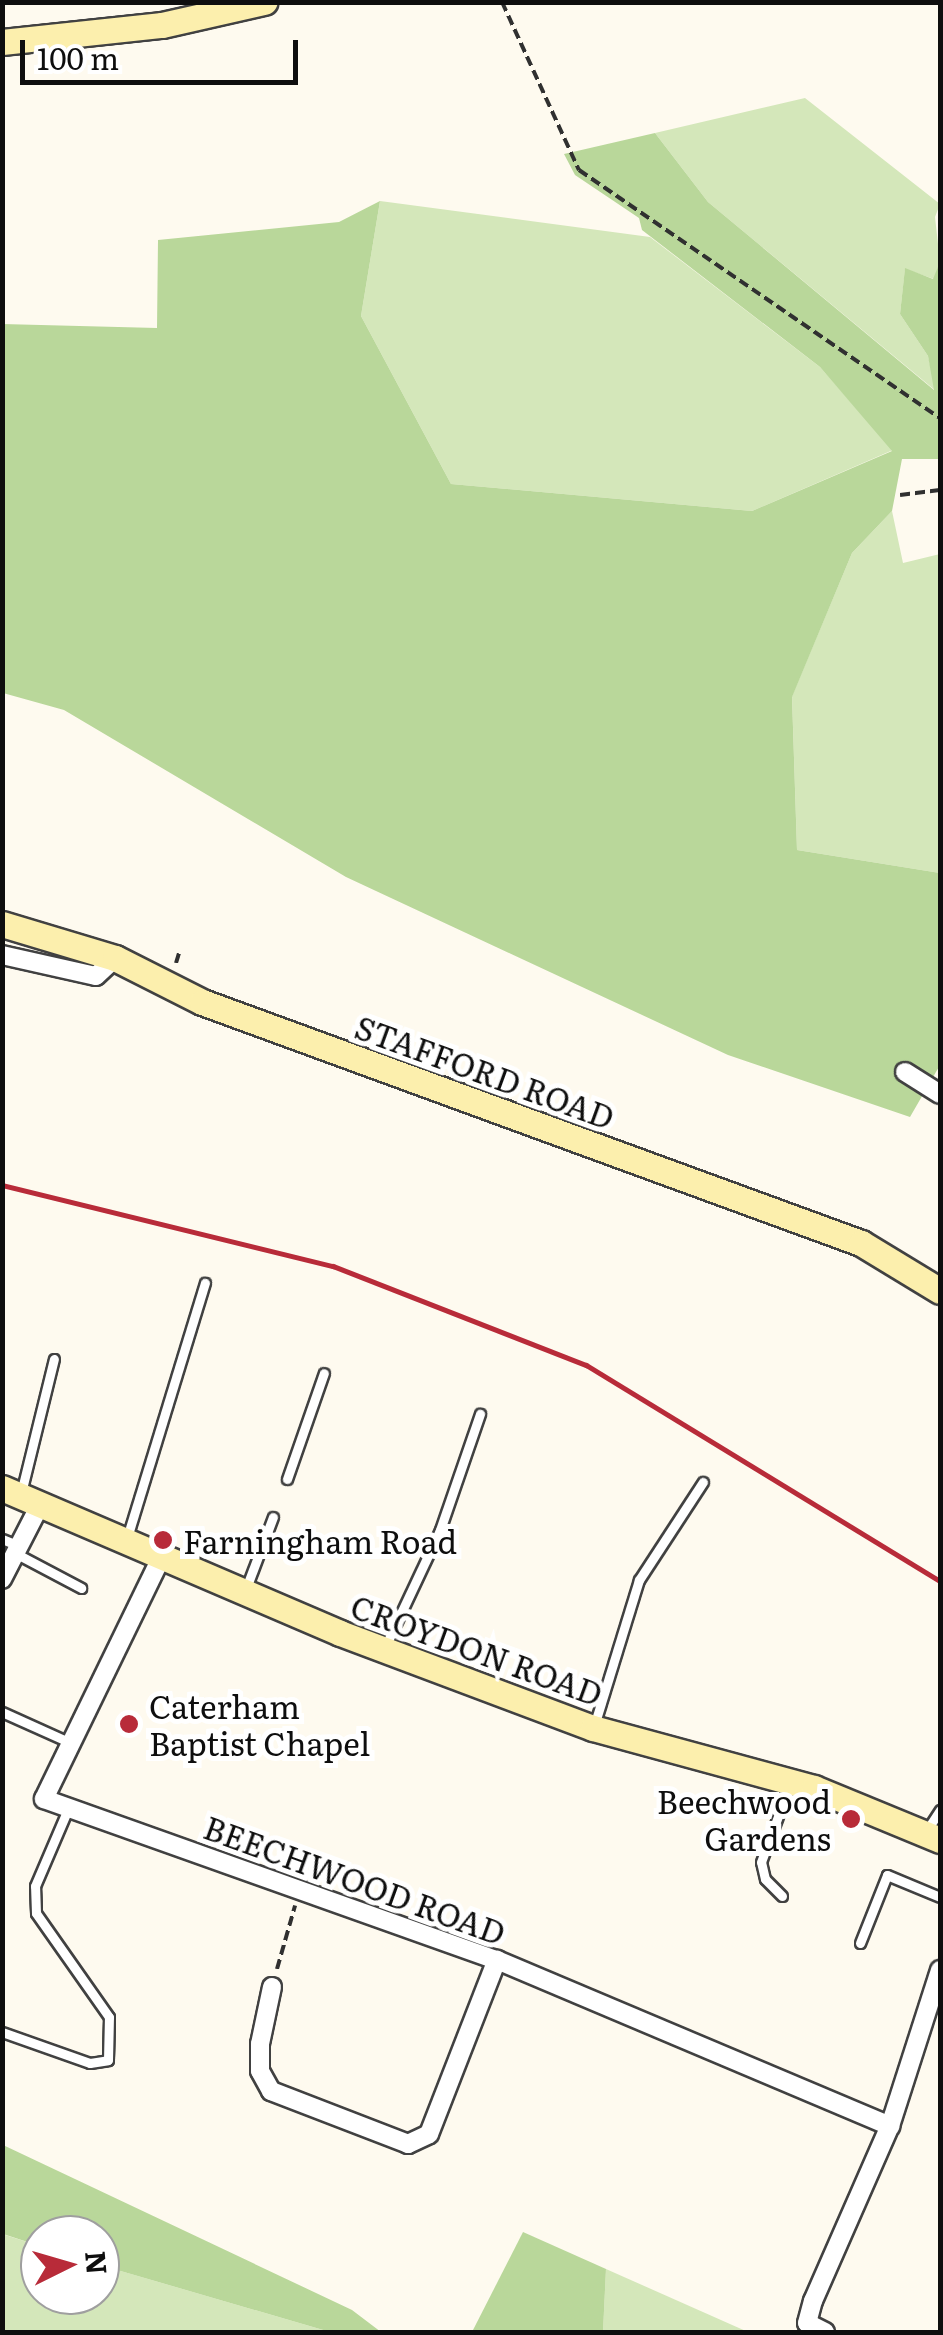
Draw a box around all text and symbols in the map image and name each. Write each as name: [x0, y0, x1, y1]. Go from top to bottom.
scale bar: [25, 20, 302, 82]
text: 100 m: [37, 35, 119, 79]
street label: STAFFORD ROAD: [350, 1006, 620, 1136]
place label: Farningham Road: [183, 1521, 457, 1559]
marker: Farningham Road: [152, 1529, 174, 1551]
street label: CROYDON ROAD: [346, 1586, 608, 1712]
place label: Caterham Baptist Chapel: [149, 1687, 370, 1762]
marker: Caterham Baptist Chapel: [118, 1713, 140, 1735]
place label: Beechwood Gardens: [657, 1782, 831, 1857]
street label: BEECHWOOD ROAD: [199, 1807, 511, 1951]
marker: Beechwood Gardens: [840, 1808, 862, 1830]
north arrow: [20, 2215, 120, 2315]
text: N: [76, 2249, 120, 2276]

